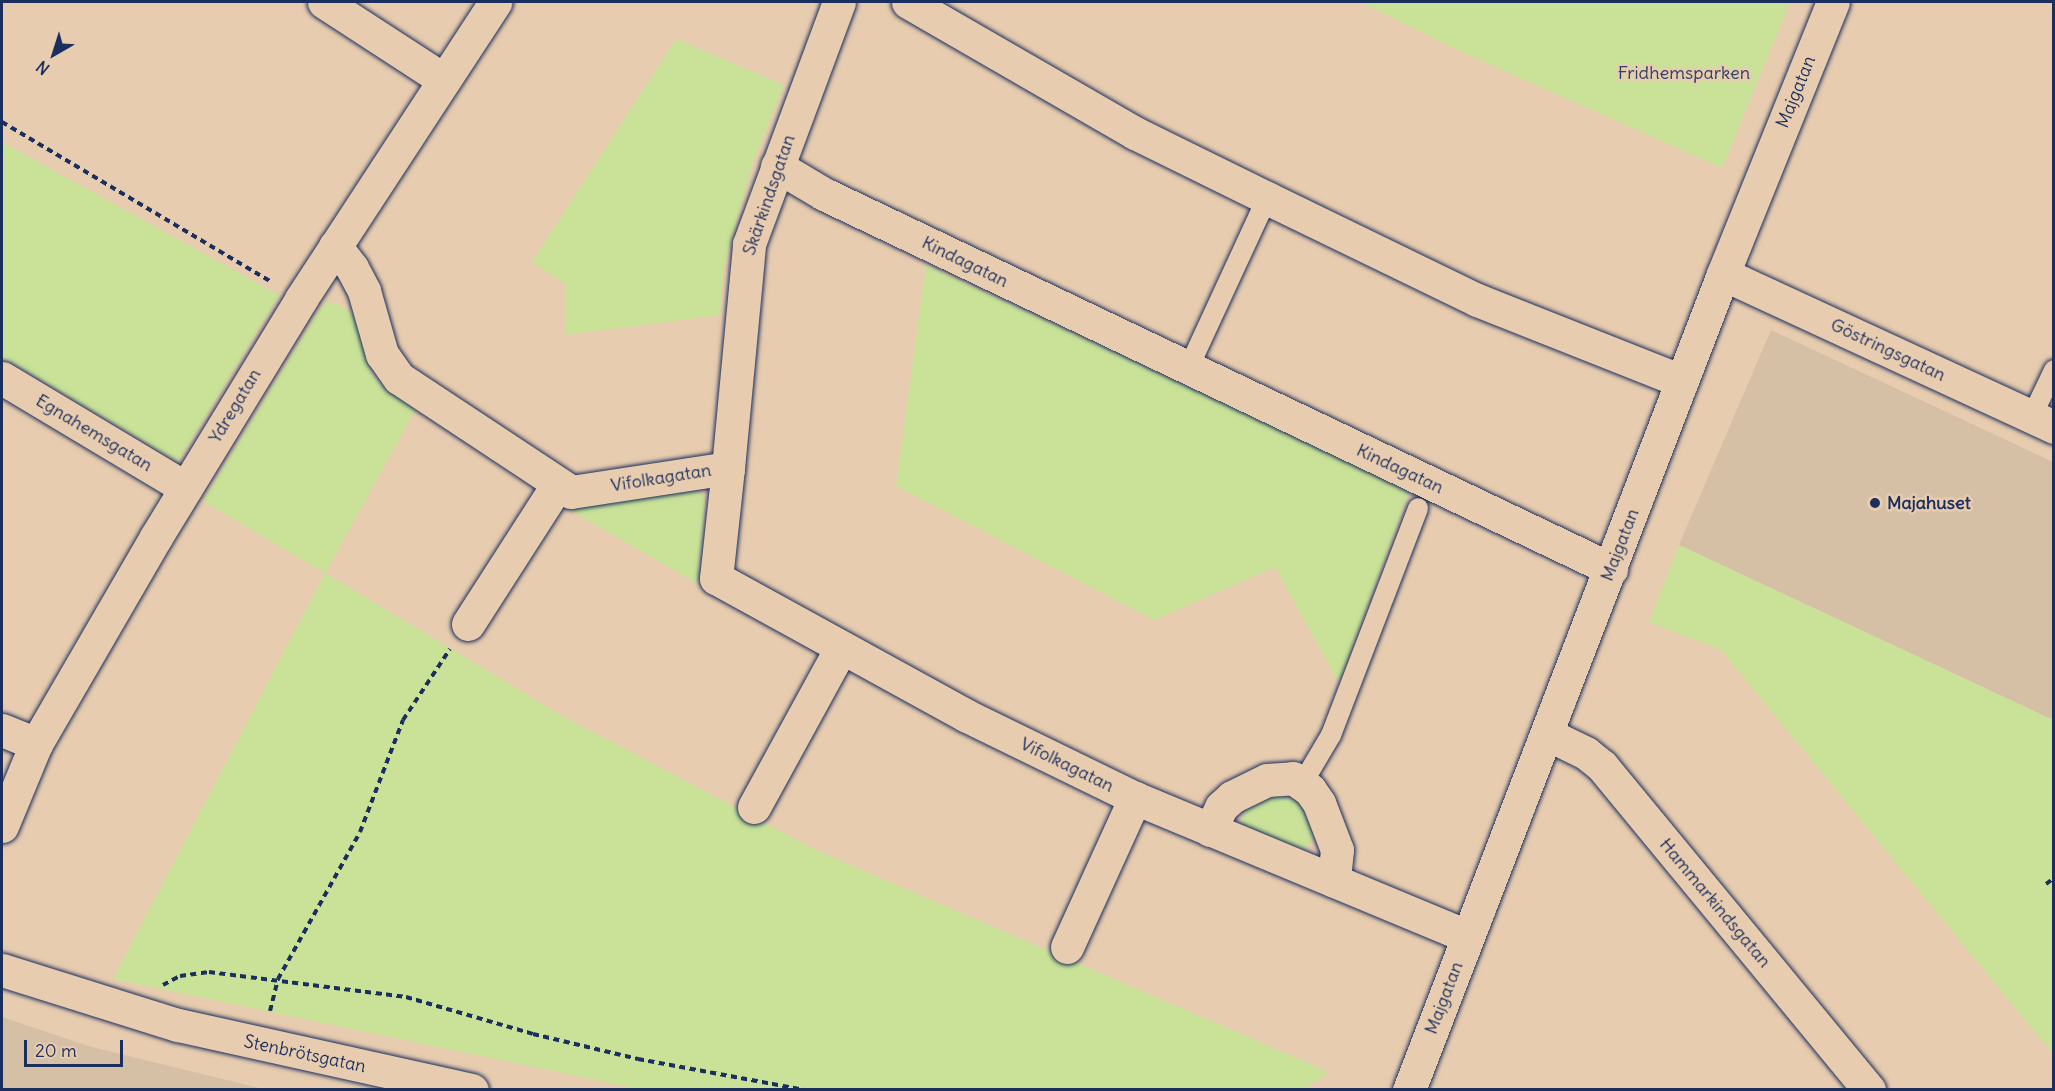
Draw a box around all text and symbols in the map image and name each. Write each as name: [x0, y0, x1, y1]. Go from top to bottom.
north arrow: [24, 24, 84, 84]
street label: Majgatan: [1772, 53, 1820, 131]
text: N: [32, 57, 53, 79]
park label: Fridhemsparken: [1618, 62, 1750, 84]
street label: Skärkindsgatan: [738, 132, 800, 258]
street label: Kindagatan: [918, 232, 1012, 292]
street label: Göstringsgatan: [1827, 314, 1949, 386]
street label: Ydregatan: [204, 365, 266, 447]
street label: Egnahemsgatan: [32, 390, 156, 476]
street label: Kindagatan: [1353, 439, 1447, 499]
street label: Vifolkagatan: [609, 459, 713, 497]
place label: Majahuset: [1887, 492, 1971, 514]
marker: Majahuset: [1868, 496, 1882, 510]
street label: Majgatan: [1596, 506, 1644, 584]
street label: Vifolkagatan: [1017, 733, 1117, 797]
street label: Hammarkindsgatan: [1655, 834, 1775, 972]
street label: Majgatan: [1420, 959, 1468, 1037]
scale bar: [27, 1028, 126, 1066]
street label: Stenbrötsgatan: [242, 1031, 368, 1077]
text: 20 m: [35, 1039, 77, 1062]

